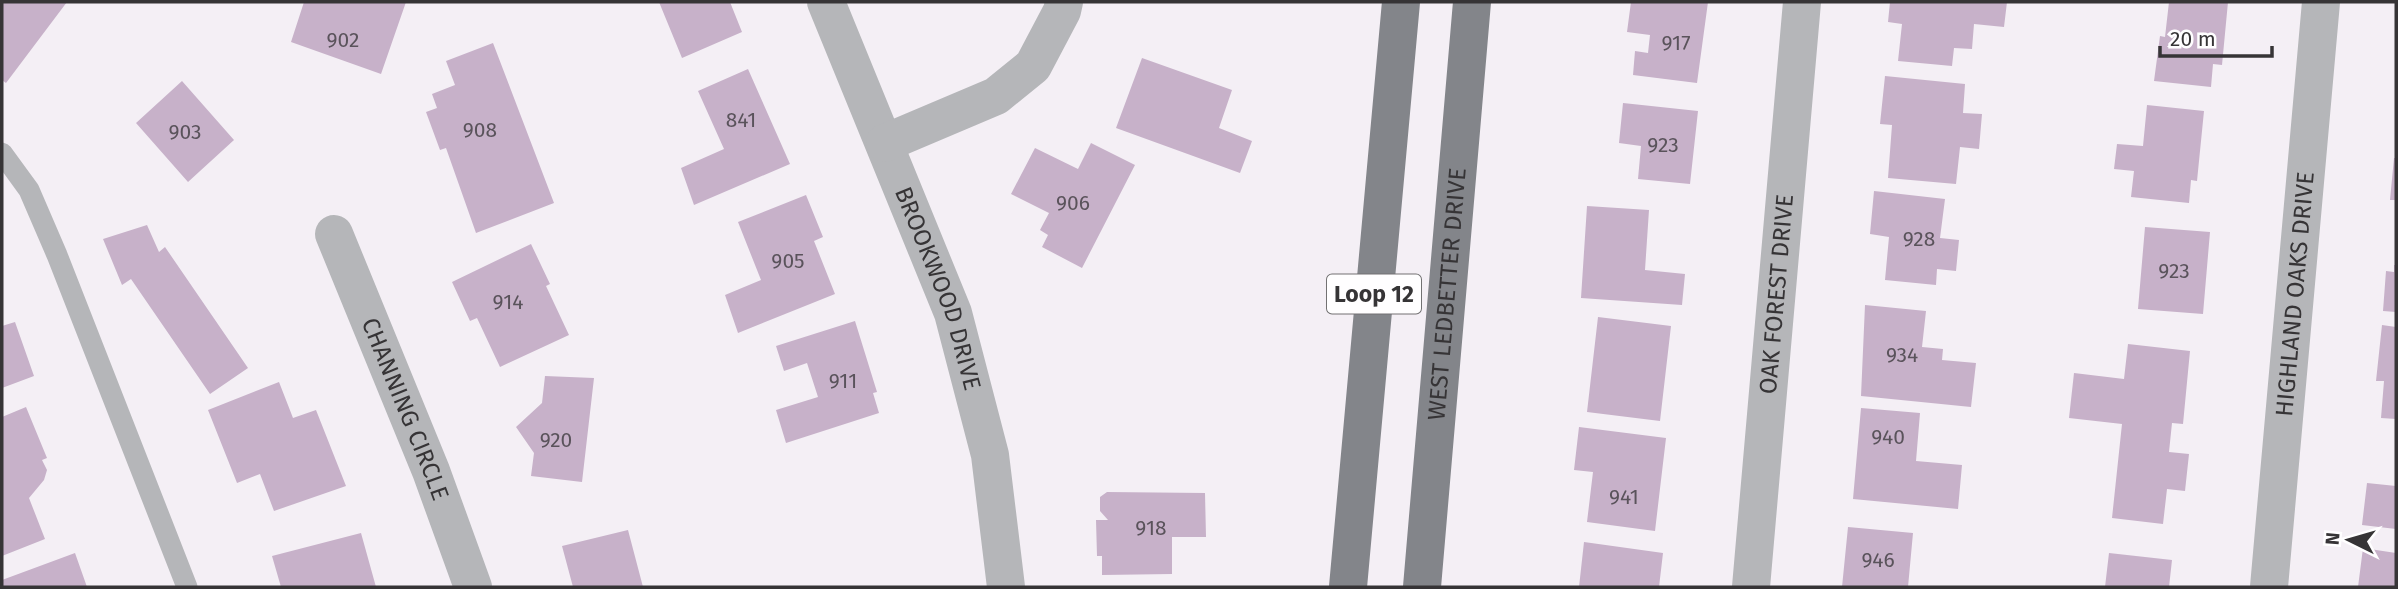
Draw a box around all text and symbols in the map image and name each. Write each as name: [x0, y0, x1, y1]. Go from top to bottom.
scale bar: [2160, 14, 2272, 58]
text: 20 m: [2170, 26, 2216, 52]
house number: 902: [327, 27, 359, 53]
house number: 917: [1661, 30, 1691, 56]
house number: 841: [726, 107, 756, 133]
house number: 908: [463, 117, 497, 143]
house number: 903: [168, 119, 202, 145]
house number: 923: [1647, 132, 1679, 158]
street label: WEST LEDBETTER DRIVE: [1422, 167, 1472, 421]
street label: HIGHLAND OAKS DRIVE: [2270, 171, 2320, 418]
street label: BROOKWOOD DRIVE: [889, 183, 987, 393]
house number: 906: [1056, 190, 1090, 216]
street label: OAK FOREST DRIVE: [1754, 193, 1799, 395]
house number: 928: [1903, 226, 1935, 252]
house number: 905: [771, 248, 805, 274]
house number: 923: [2158, 258, 2190, 284]
road number: Loop 12: [1327, 274, 1421, 314]
house number: 914: [493, 289, 523, 315]
street label: CHANNING CIRCLE: [356, 314, 454, 504]
house number: 934: [1886, 342, 1918, 368]
house number: 911: [829, 368, 857, 394]
house number: 940: [1871, 424, 1905, 450]
house number: 920: [540, 427, 572, 453]
house number: 941: [1609, 484, 1639, 510]
north arrow: [2314, 505, 2384, 575]
house number: 918: [1135, 515, 1167, 541]
text: N: [2321, 531, 2345, 546]
house number: 946: [1861, 547, 1895, 573]

